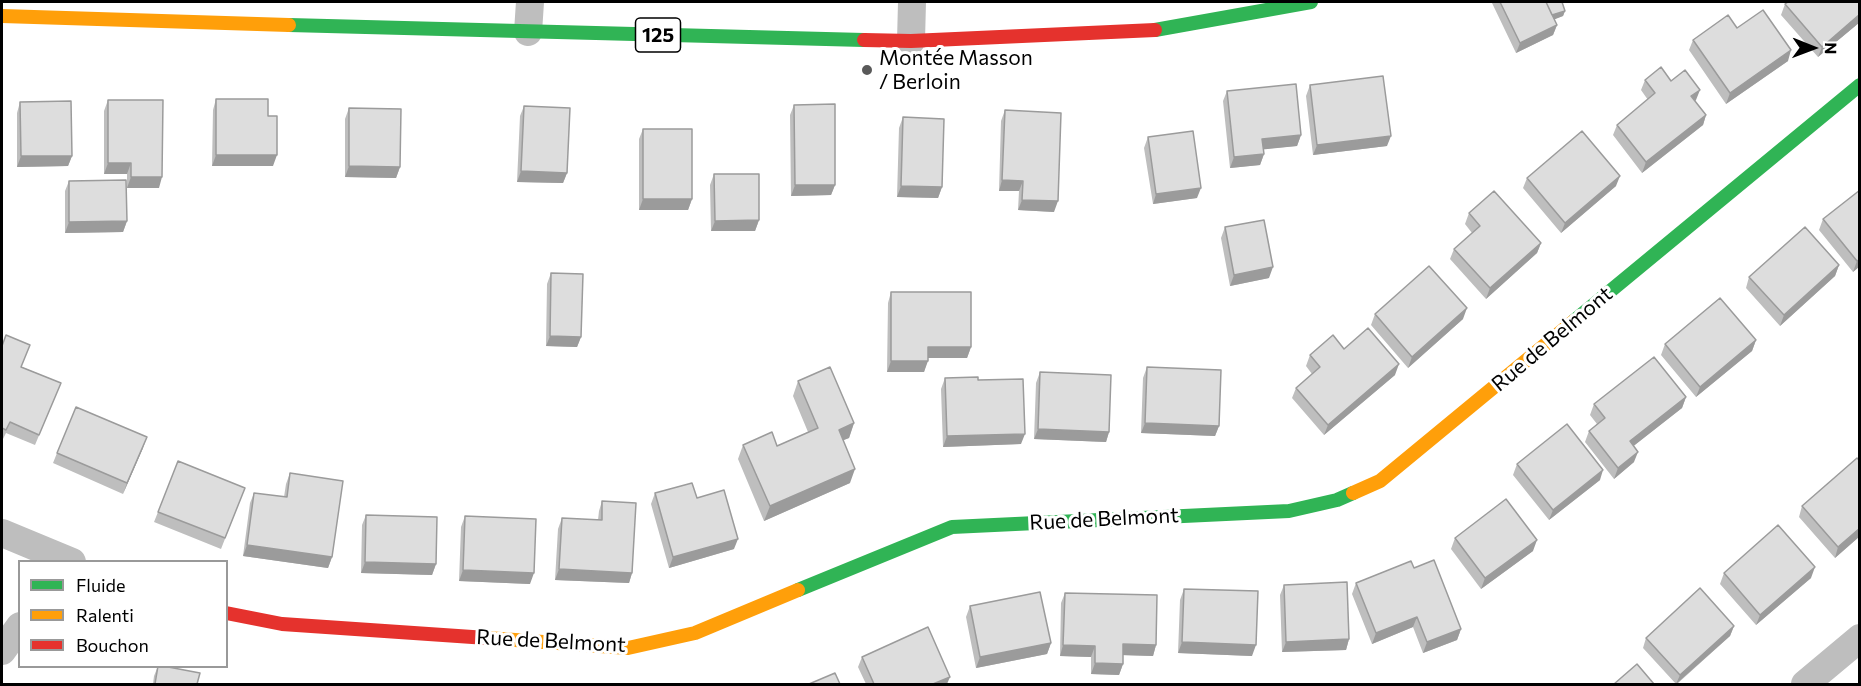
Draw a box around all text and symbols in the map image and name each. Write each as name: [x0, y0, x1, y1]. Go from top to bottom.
road number: 125: [636, 18, 680, 52]
north arrow: [1783, 18, 1843, 78]
text: N: [1822, 42, 1841, 54]
place label: Montée Masson / Berloin: [879, 45, 1033, 95]
marker: Montée Masson / Berloin: [860, 63, 874, 77]
street label: Rue de Belmont: [1487, 281, 1617, 397]
street label: Rue de Belmont: [1029, 503, 1179, 535]
legend: [18, 560, 228, 668]
text: Fluide: [76, 574, 125, 596]
text: Ralenti: [76, 604, 134, 626]
street label: Rue de Belmont: [476, 625, 626, 657]
text: Bouchon: [76, 634, 149, 656]

